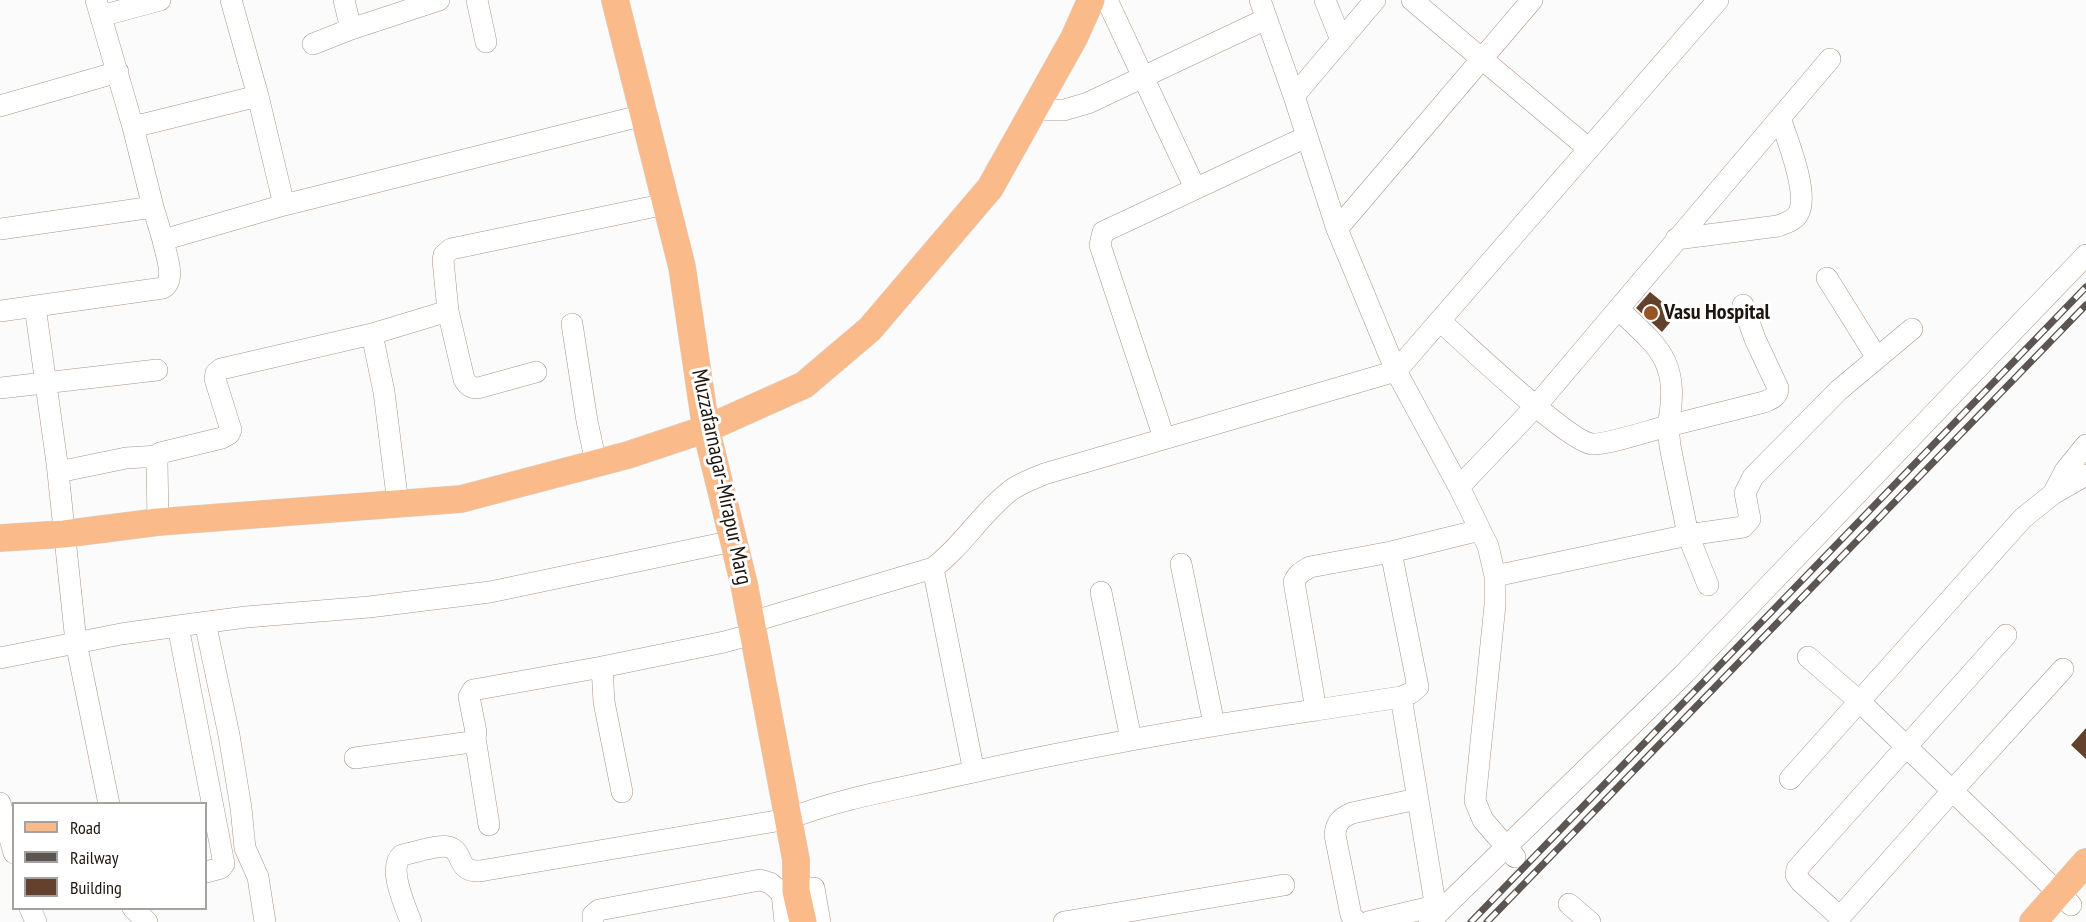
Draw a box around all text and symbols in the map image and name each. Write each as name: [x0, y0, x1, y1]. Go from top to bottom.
place label: Vasu Hospital: [1664, 300, 1770, 326]
marker: Vasu Hospital: [1642, 304, 1660, 322]
street label: Muzzafarnagar-Mirapur Marg: [685, 367, 757, 587]
legend: [12, 802, 207, 910]
text: Road: [70, 816, 101, 839]
text: Railway: [70, 846, 119, 869]
text: Building: [70, 876, 122, 899]

